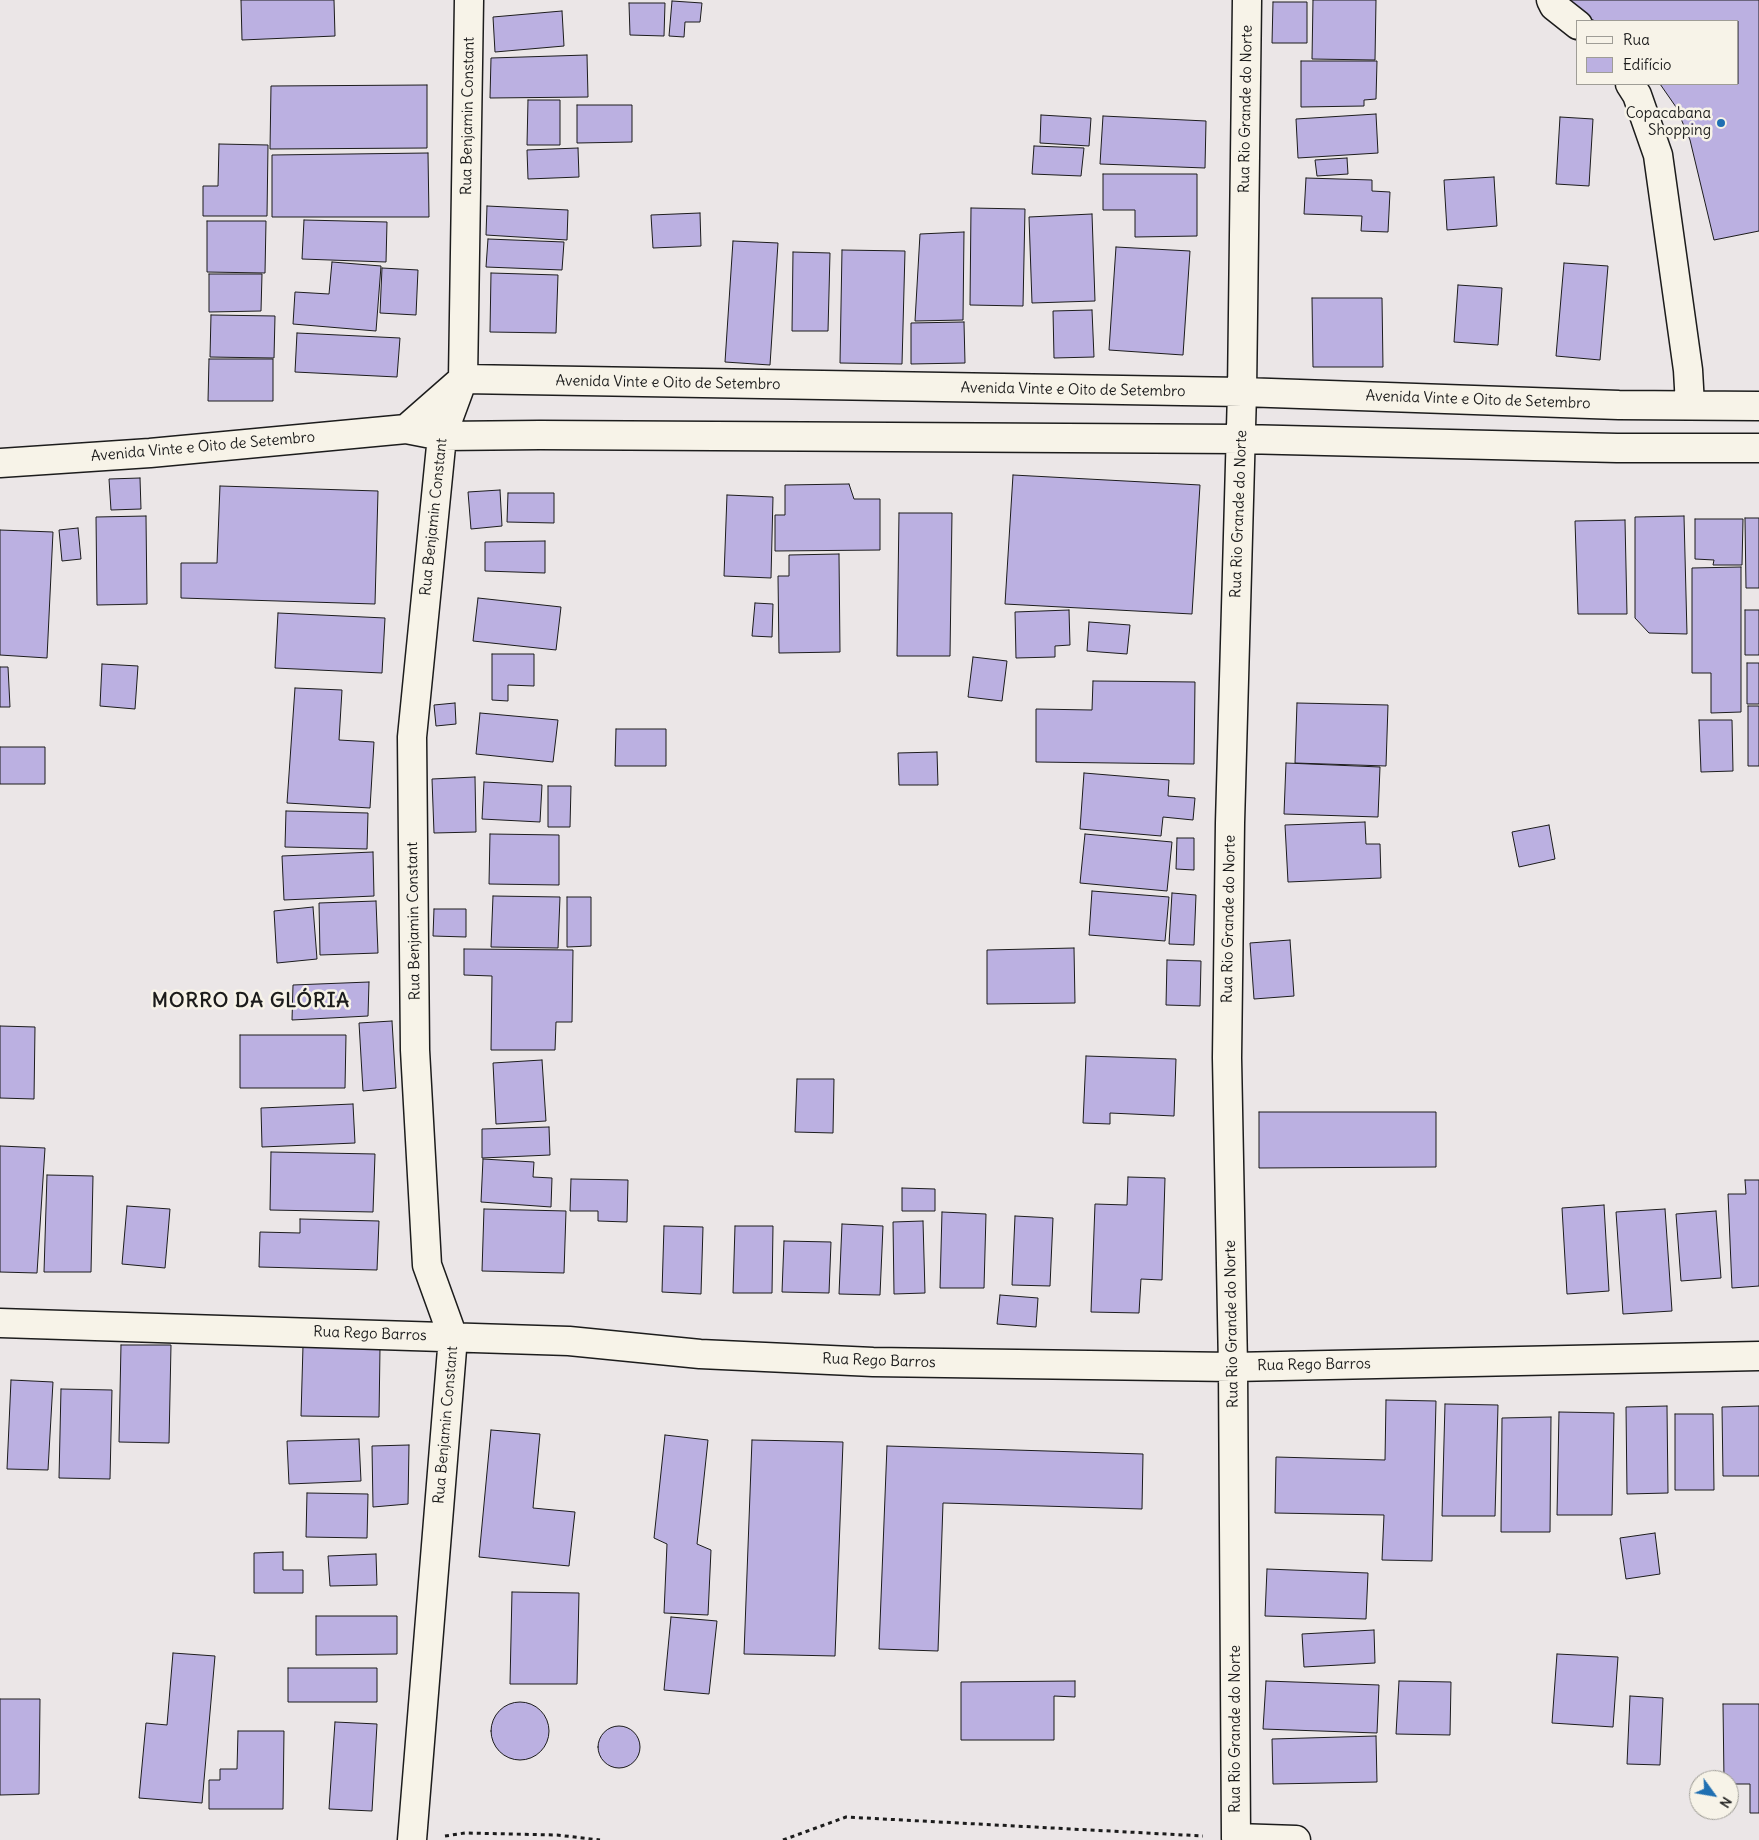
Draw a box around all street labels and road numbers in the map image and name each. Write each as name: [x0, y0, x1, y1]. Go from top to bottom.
street label: Rua Rio Grande do Norte: [1236, 25, 1256, 193]
street label: Rua Benjamin Constant: [458, 37, 478, 195]
street label: Avenida Vinte e Oito de Setembro: [555, 372, 781, 394]
street label: Avenida Vinte e Oito de Setembro: [960, 379, 1186, 401]
street label: Avenida Vinte e Oito de Setembro: [1365, 387, 1591, 413]
street label: Avenida Vinte e Oito de Setembro: [90, 428, 316, 466]
street label: Rua Rio Grande do Norte: [1227, 430, 1251, 598]
street label: Rua Benjamin Constant: [417, 437, 451, 597]
street label: Rua Rio Grande do Norte: [1219, 835, 1239, 1003]
street label: Rua Benjamin Constant: [404, 842, 424, 1000]
street label: Rua Rio Grande do Norte: [1222, 1240, 1242, 1408]
street label: Rua Rego Barros: [313, 1323, 427, 1345]
street label: Rua Benjamin Constant: [430, 1345, 462, 1505]
street label: Rua Rego Barros: [822, 1350, 936, 1372]
street label: Rua Rego Barros: [1257, 1355, 1371, 1375]
street label: Rua Rio Grande do Norte: [1227, 1645, 1245, 1813]

